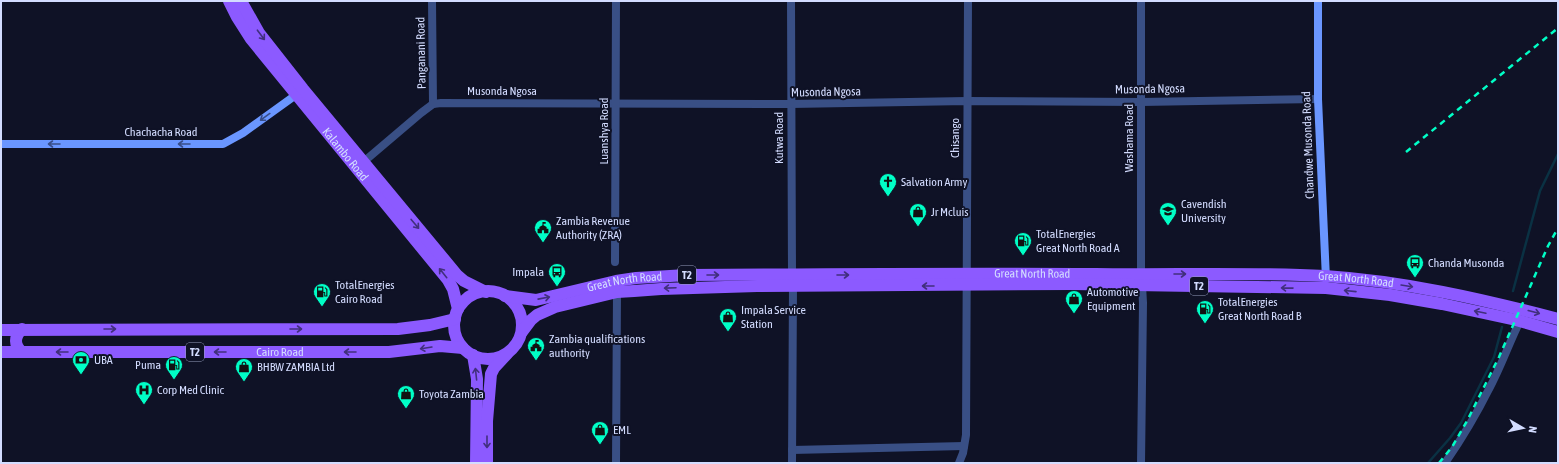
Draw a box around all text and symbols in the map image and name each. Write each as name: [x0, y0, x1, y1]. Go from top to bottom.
street label: Panganani Road: [413, 17, 429, 89]
one-way arrow: [257, 29, 265, 40]
street label: Musonda Ngosa: [1115, 81, 1185, 97]
street label: Musonda Ngosa: [467, 84, 537, 98]
street label: Musonda Ngosa: [791, 84, 861, 100]
street label: Chandwe Musonda Road: [1299, 91, 1317, 199]
street label: Luanshya Road: [597, 98, 611, 164]
street label: Washama Road: [1122, 104, 1136, 172]
street label: Kutwa Road: [772, 112, 786, 164]
one-way arrow: [259, 113, 270, 122]
street label: Chisango: [948, 118, 962, 158]
street label: Chachacha Road: [124, 125, 198, 139]
street label: Kalambo Road: [319, 125, 371, 184]
one-way arrow: [48, 140, 61, 148]
one-way arrow: [178, 140, 191, 148]
church icon: Salvation Army: [878, 172, 898, 197]
place label: Salvation Army: [901, 175, 967, 189]
place label: Cavendish University: [1181, 197, 1227, 225]
school or university icon: Cavendish University: [1158, 201, 1178, 226]
shop icon: Jr Mcluis: [908, 202, 928, 227]
place label: Jr Mcluis: [931, 205, 968, 219]
place label: Zambia Revenue Authority (ZRA): [556, 214, 630, 242]
public building icon: Zambia Revenue Authority (ZRA): [533, 218, 553, 243]
one-way arrow: [411, 219, 420, 230]
place label: TotalEnergies Great North Road A: [1036, 227, 1120, 255]
fuel station icon: TotalEnergies Great North Road A: [1013, 231, 1033, 256]
bus stop icon: Chanda Musonda: [1405, 253, 1425, 278]
place label: Chanda Musonda: [1428, 256, 1504, 270]
bus stop icon: Impala: [547, 262, 567, 287]
place label: Impala: [512, 265, 544, 279]
road number: T2: [678, 266, 696, 284]
street label: Great North Road: [994, 267, 1070, 281]
one-way arrow: [439, 268, 448, 279]
street label: Great North Road: [586, 269, 663, 295]
street label: Great North Road: [1318, 269, 1395, 290]
one-way arrow: [1173, 270, 1186, 278]
one-way arrow: [706, 271, 719, 279]
one-way arrow: [836, 271, 849, 279]
road number: T2: [1190, 277, 1208, 295]
place label: TotalEnergies Cairo Road: [335, 278, 395, 306]
fuel station icon: TotalEnergies Cairo Road: [312, 282, 332, 307]
one-way arrow: [922, 282, 935, 289]
one-way arrow: [1400, 282, 1413, 290]
one-way arrow: [1281, 284, 1294, 291]
one-way arrow: [664, 285, 677, 292]
place label: Automotive Equipment: [1087, 285, 1138, 313]
one-way arrow: [1344, 287, 1357, 294]
shop icon: Automotive Equipment: [1064, 289, 1084, 314]
one-way arrow: [537, 294, 550, 302]
place label: TotalEnergies Great North Road B: [1218, 295, 1302, 323]
fuel station icon: TotalEnergies Great North Road B: [1195, 299, 1215, 324]
place label: Impala Service Station: [741, 303, 806, 331]
shop icon: Impala Service Station: [718, 307, 738, 332]
one-way arrow: [1473, 307, 1486, 315]
one-way arrow: [1527, 309, 1540, 317]
one-way arrow: [103, 325, 116, 333]
one-way arrow: [289, 325, 302, 333]
place label: Zambia qualifications authority: [549, 332, 645, 360]
public building icon: Zambia qualifications authority: [526, 336, 546, 361]
road number: T2: [186, 343, 204, 361]
one-way arrow: [420, 344, 433, 352]
street label: Cairo Road: [256, 345, 304, 359]
one-way arrow: [56, 348, 69, 356]
one-way arrow: [214, 348, 227, 356]
one-way arrow: [344, 348, 357, 356]
bank icon: UBA: [71, 350, 91, 375]
place label: UBA: [94, 353, 113, 367]
fuel station icon: Puma: [164, 355, 184, 380]
shop icon: BHBW ZAMBIA Ltd: [234, 357, 254, 382]
place label: Puma: [135, 358, 161, 372]
place label: BHBW ZAMBIA Ltd: [257, 360, 335, 374]
one-way arrow: [473, 368, 480, 381]
hospital icon: Corp Med Clinic: [134, 380, 154, 405]
place label: Corp Med Clinic: [157, 383, 225, 397]
shop icon: Toyota Zambia: [396, 384, 416, 409]
place label: Toyota Zambia: [419, 387, 484, 401]
north arrow: [1503, 408, 1543, 448]
shop icon: EML: [590, 420, 610, 445]
place label: EML: [613, 423, 631, 437]
text: N: [1526, 425, 1539, 434]
one-way arrow: [483, 435, 491, 448]

